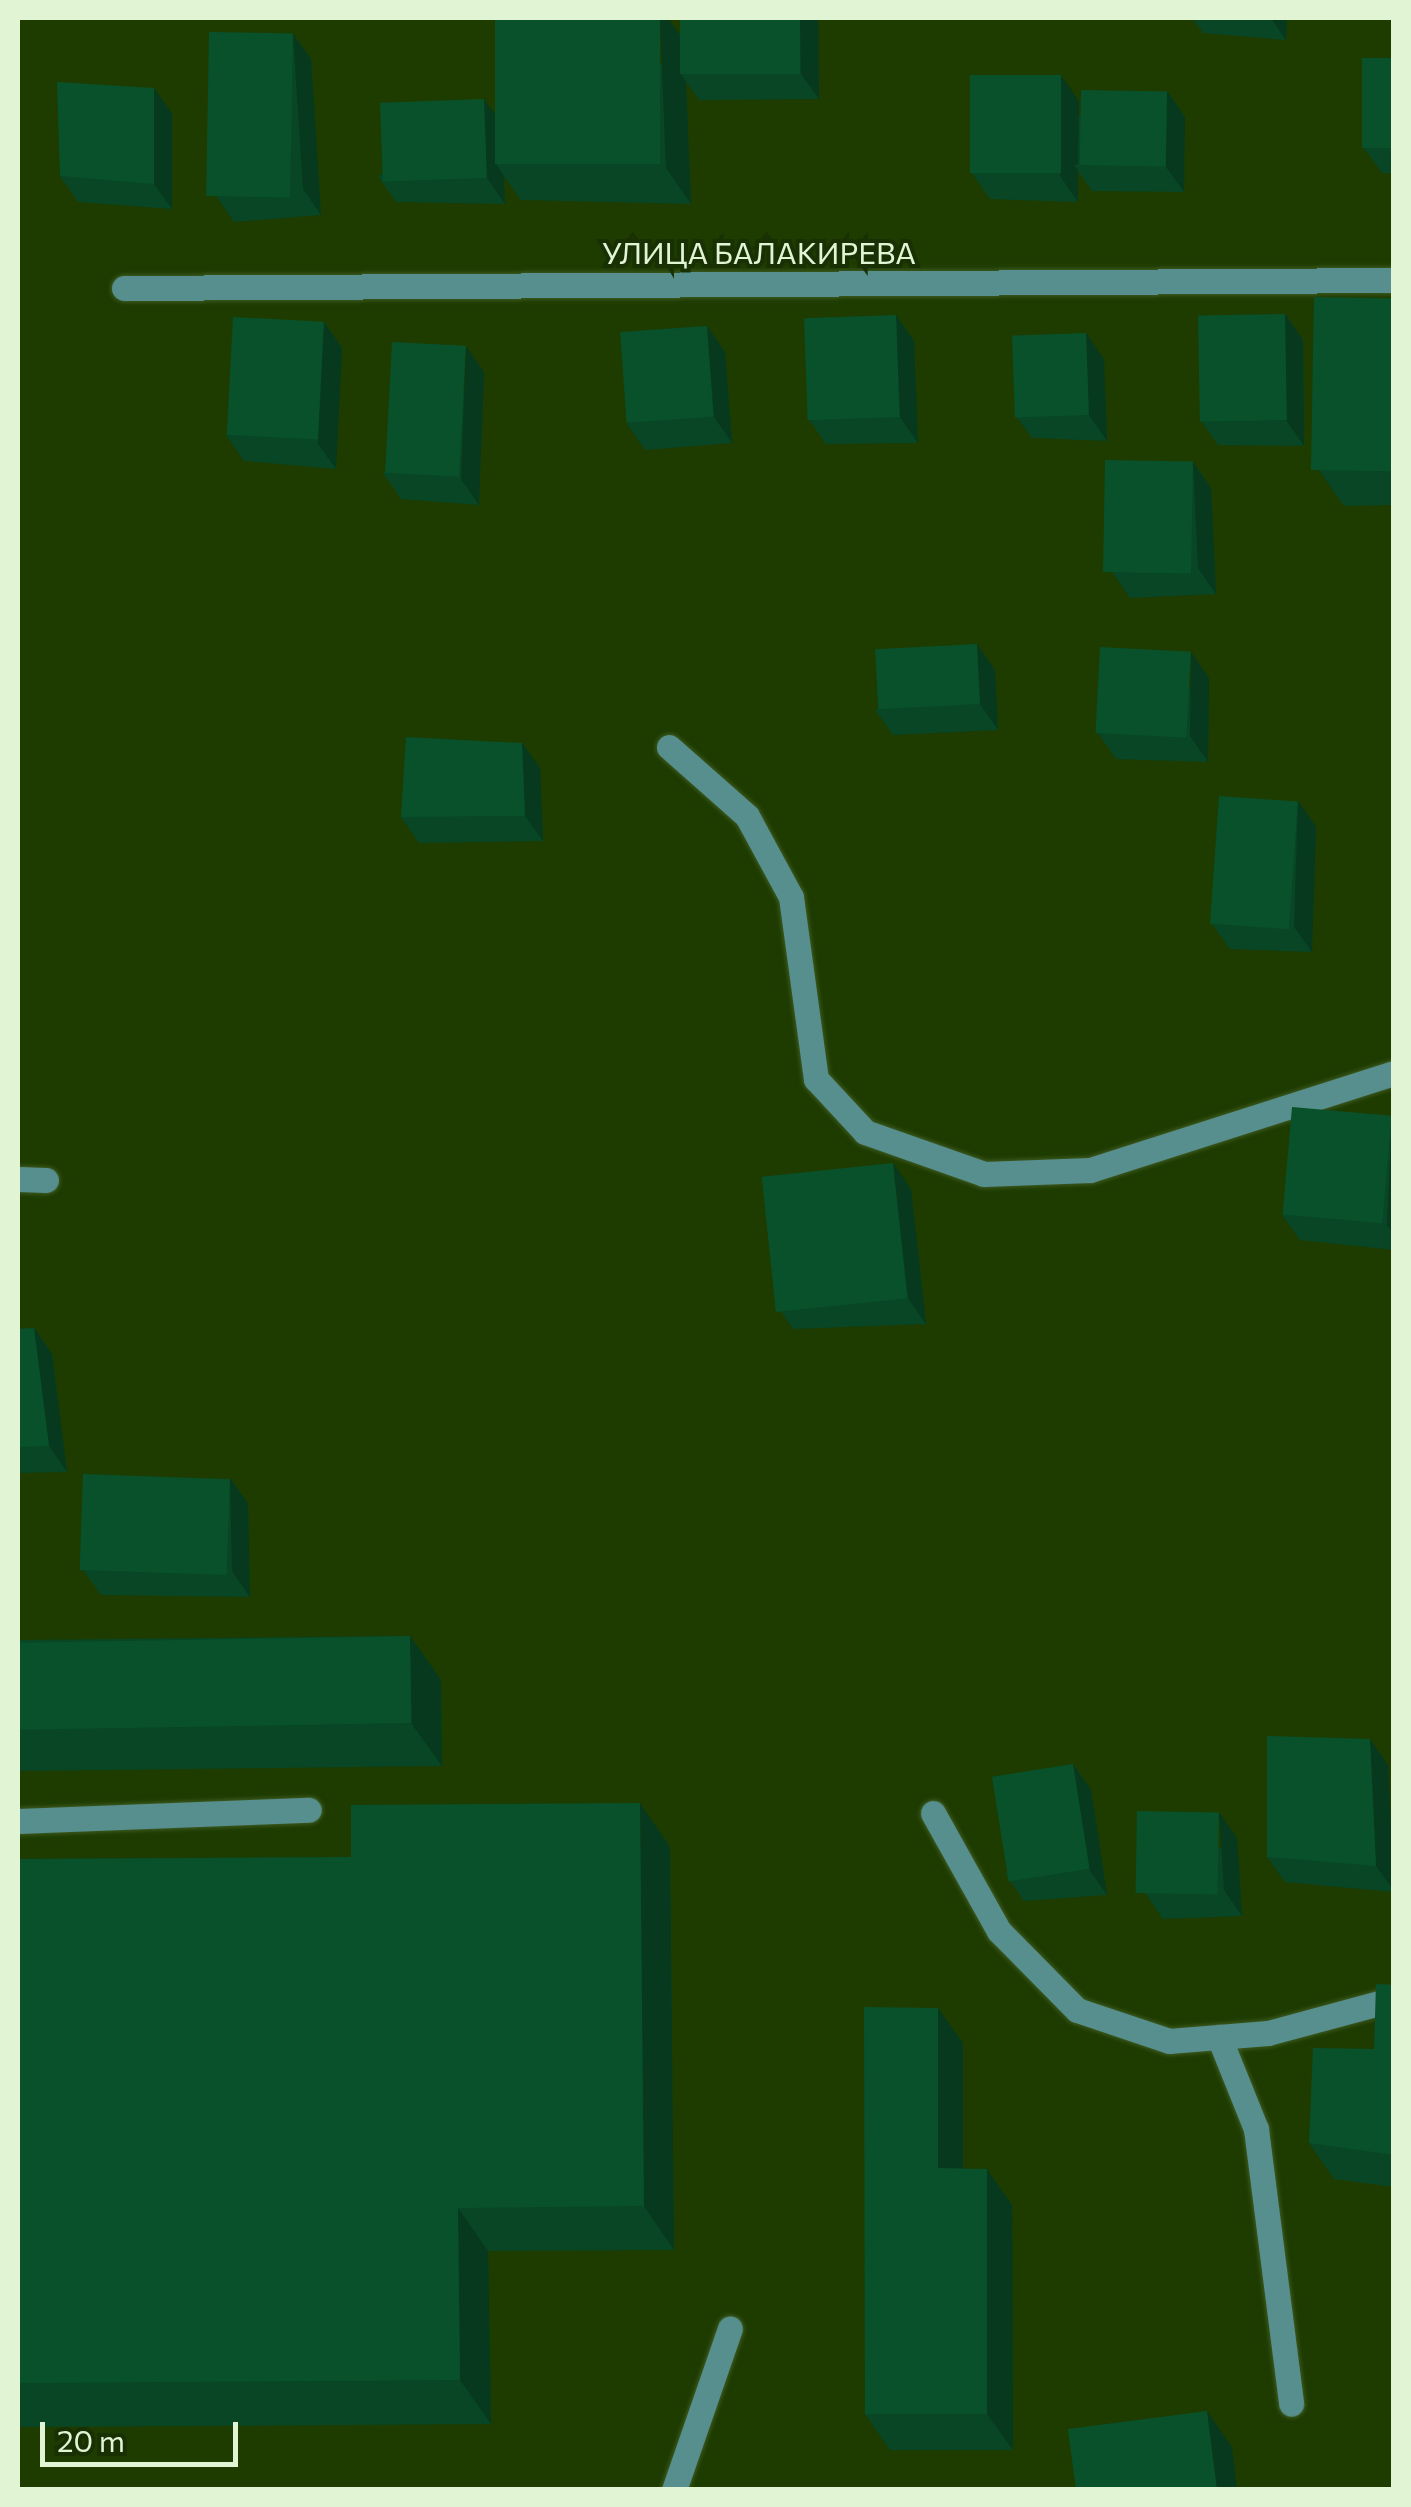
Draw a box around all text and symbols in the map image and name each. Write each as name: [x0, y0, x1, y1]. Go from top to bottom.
street label: УЛИЦА БАЛАКИРЕВА: [602, 234, 916, 270]
scale bar: [45, 2402, 242, 2464]
text: 20 m: [57, 2421, 125, 2458]

